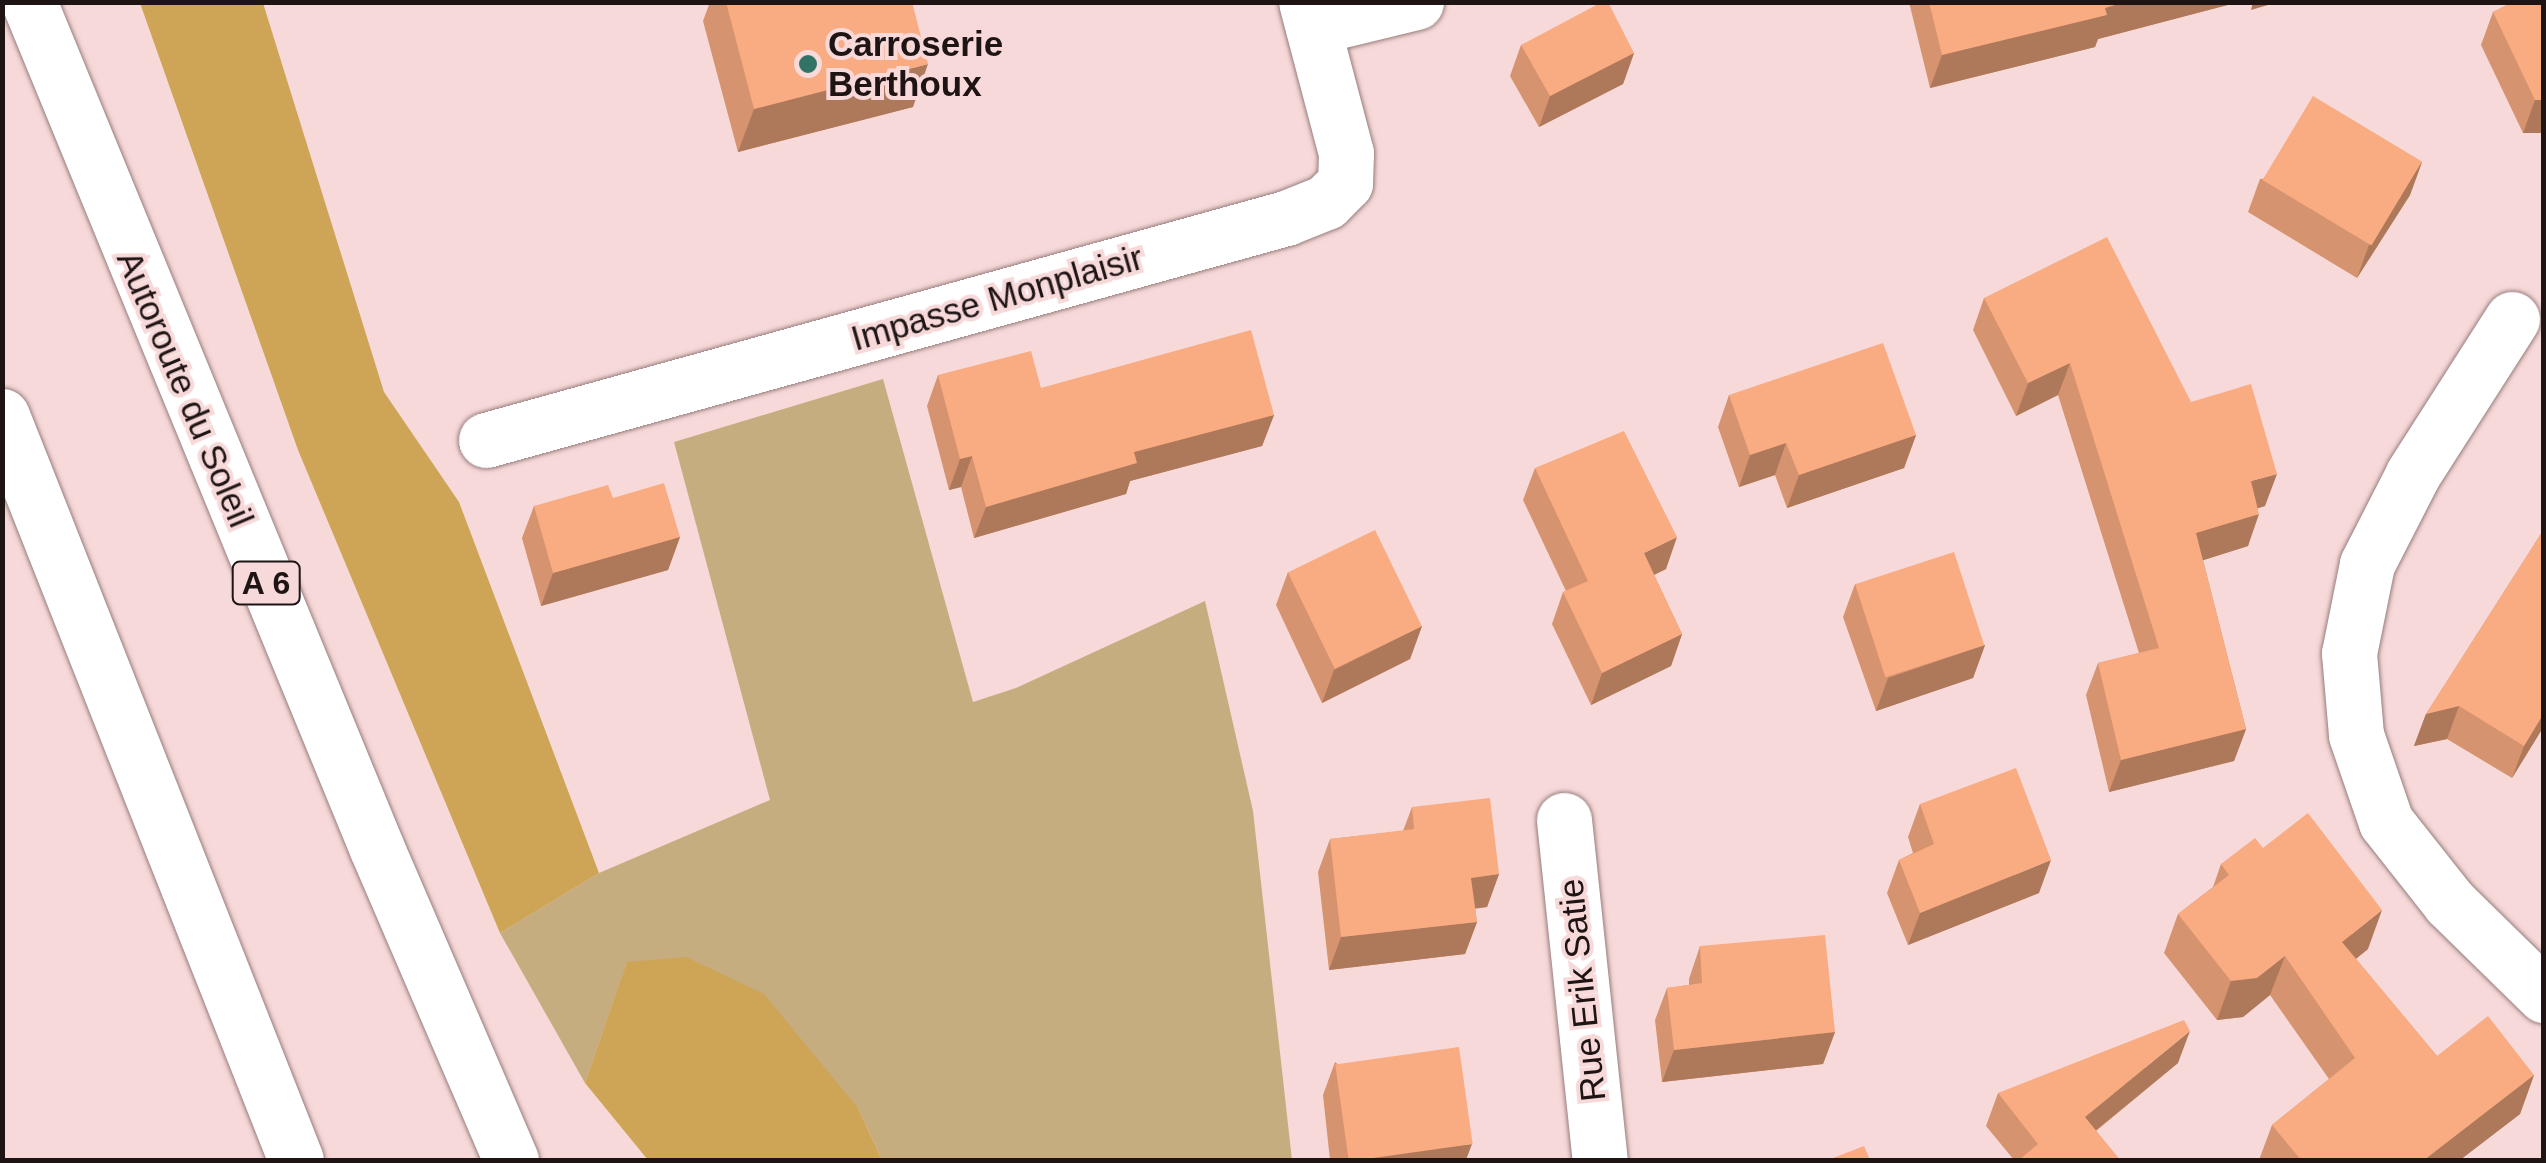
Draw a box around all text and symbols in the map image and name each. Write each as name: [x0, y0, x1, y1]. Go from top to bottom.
place label: Carroserie Berthoux: [828, 23, 1003, 105]
marker: Carroserie Berthoux: [797, 53, 819, 75]
street label: Impasse Monplaisir: [846, 236, 1148, 360]
street label: Autoroute du Soleil: [108, 245, 262, 533]
road number: A 6: [231, 556, 301, 610]
street label: Rue Erik Satie: [1549, 877, 1615, 1103]

